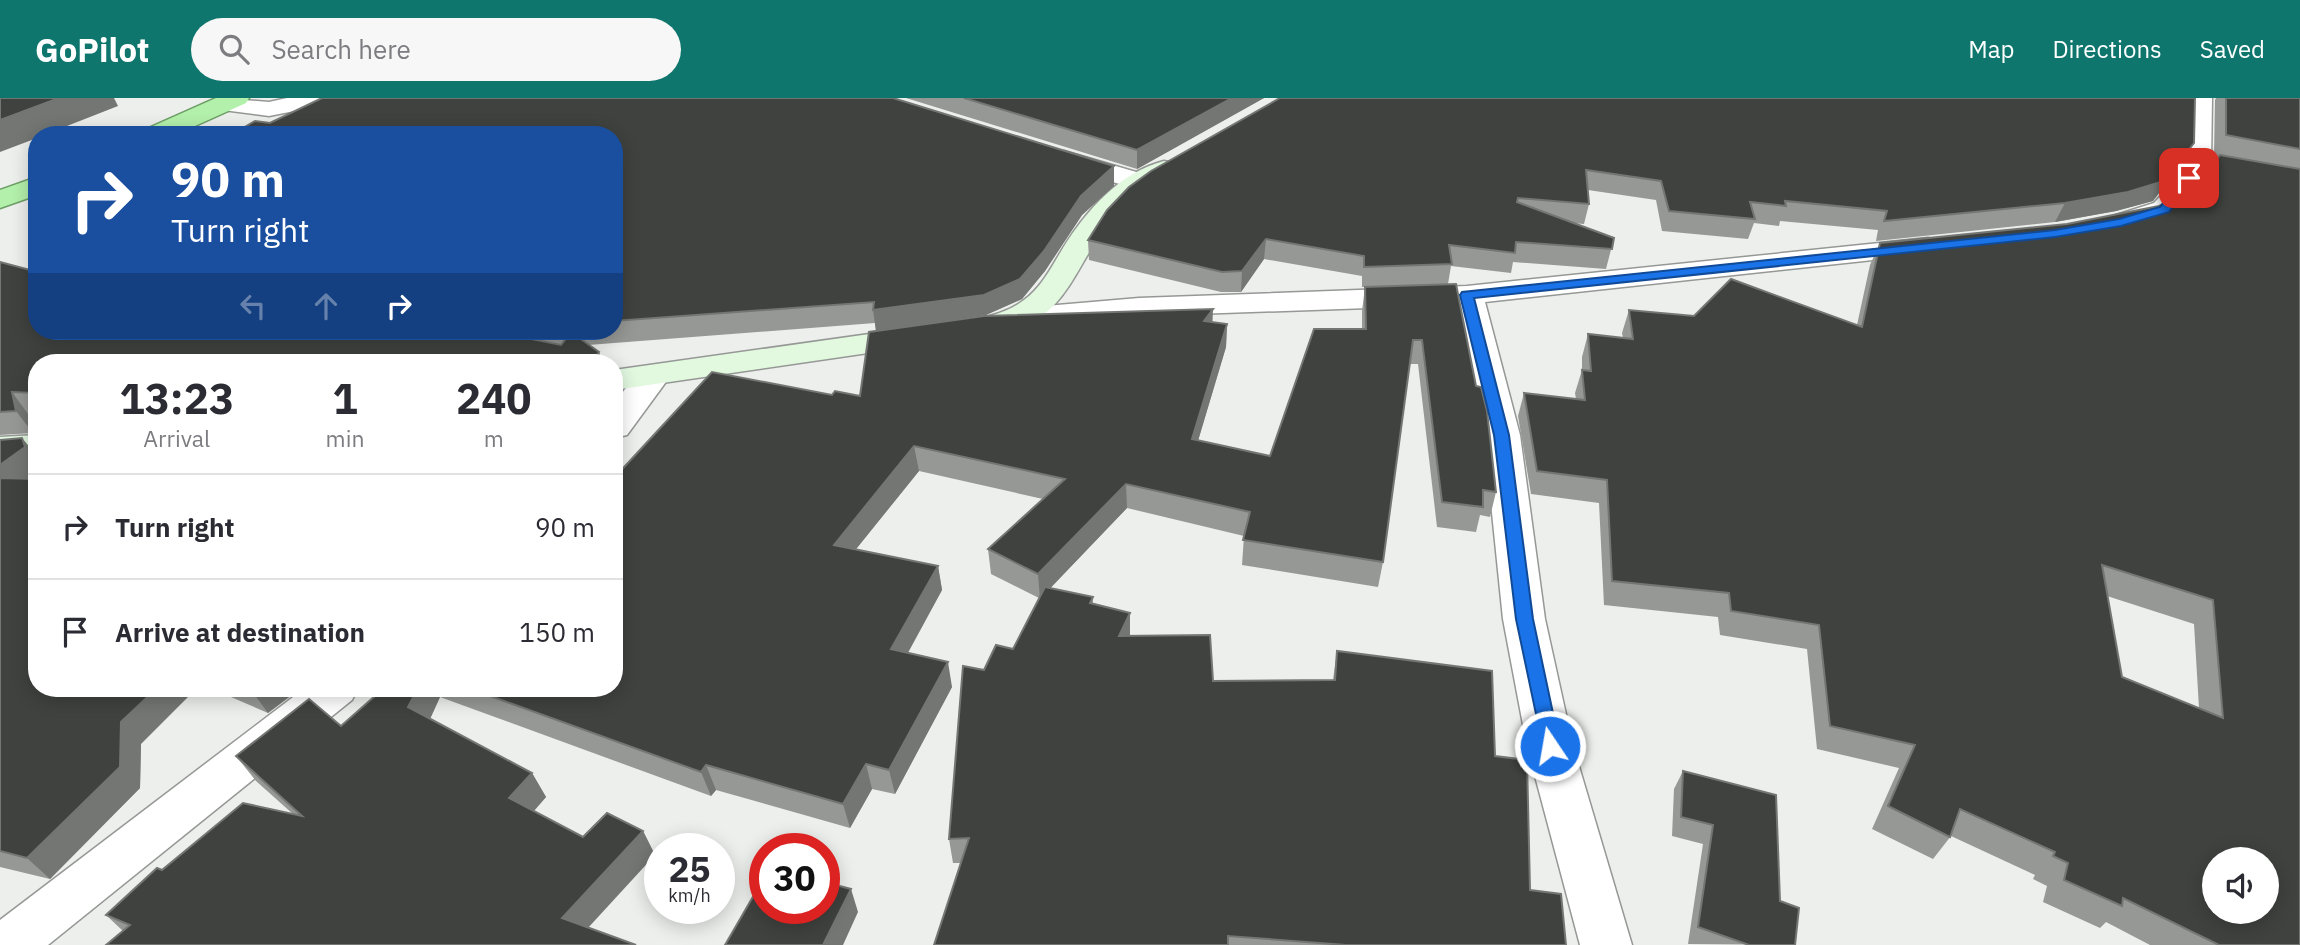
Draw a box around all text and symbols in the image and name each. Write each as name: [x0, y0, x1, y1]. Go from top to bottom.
search box: [191, 18, 681, 81]
text: GoPilot: [35, 28, 149, 71]
icon: search: [215, 30, 253, 68]
text: Search here: [271, 32, 411, 66]
text: Map: [1968, 33, 2014, 65]
text: Directions: [2052, 33, 2162, 65]
text: Saved: [2200, 33, 2265, 65]
text: 90 m: [171, 147, 285, 210]
pin: [2159, 148, 2219, 208]
icon: right: [56, 154, 147, 245]
icon: arrive: [2170, 159, 2208, 197]
text: Turn right: [171, 209, 309, 251]
icon: left: [234, 287, 272, 325]
icon: ahead: [307, 287, 345, 325]
icon: right: [380, 287, 418, 325]
text: 13:23: [119, 371, 234, 426]
text: 1: [332, 371, 358, 426]
text: 240: [456, 371, 532, 426]
text: Arrival: [143, 423, 210, 453]
text: min: [326, 423, 364, 453]
text: m: [484, 423, 504, 453]
icon: right: [56, 508, 94, 546]
text: Turn right: [115, 510, 234, 544]
text: 90 m: [535, 510, 595, 544]
icon: arrive: [56, 613, 94, 651]
text: Arrive at destination: [115, 615, 365, 649]
text: 150 m: [519, 615, 595, 649]
position arrow: [1513, 709, 1587, 783]
speed limit sign: 30: [749, 833, 840, 924]
text: 25: [668, 846, 711, 892]
map controls: [2202, 847, 2279, 924]
button: sound: [2202, 847, 2279, 924]
text: km/h: [668, 884, 711, 907]

